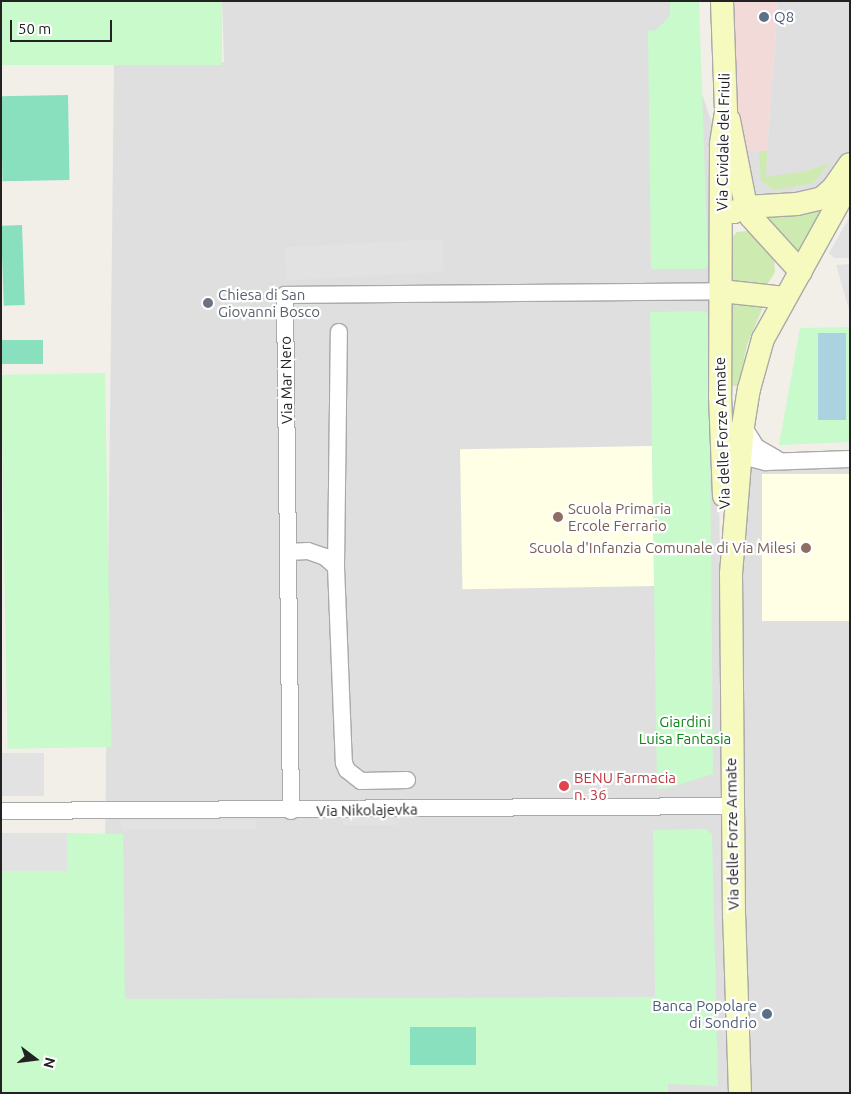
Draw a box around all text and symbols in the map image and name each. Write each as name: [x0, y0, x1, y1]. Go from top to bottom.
place label: Q8: [774, 8, 794, 26]
scale bar: [12, 10, 115, 42]
marker: Q8: [758, 11, 770, 23]
text: 50 m: [18, 20, 51, 37]
street label: Via Cividale del Friuli: [713, 73, 733, 211]
place label: Chiesa di San Giovanni Bosco: [218, 285, 320, 320]
marker: Chiesa di San Giovanni Bosco: [202, 297, 214, 309]
street label: Via Mar Nero: [276, 336, 296, 424]
street label: Via delle Forze Armate: [710, 356, 734, 510]
place label: Scuola Primaria Ercole Ferrario: [568, 499, 671, 534]
marker: Scuola Primaria Ercole Ferrario: [552, 511, 564, 523]
place label: Scuola d'Infanzia Comunale di Via Milesi: [529, 539, 796, 557]
marker: Scuola d'Infanzia Comunale di Via Milesi: [800, 542, 812, 554]
park label: Giardini Luisa Fantasia: [639, 712, 731, 747]
street label: Via delle Forze Armate: [722, 758, 742, 910]
place label: BENU Farmacia n. 36: [574, 768, 676, 803]
marker: BENU Farmacia n. 36: [558, 780, 570, 792]
street label: Via Nikolajevka: [316, 800, 418, 820]
place label: Banca Popolare di Sondrio: [652, 996, 757, 1031]
marker: Banca Popolare di Sondrio: [761, 1008, 773, 1020]
north arrow: [10, 1034, 60, 1084]
text: N: [40, 1056, 59, 1070]

